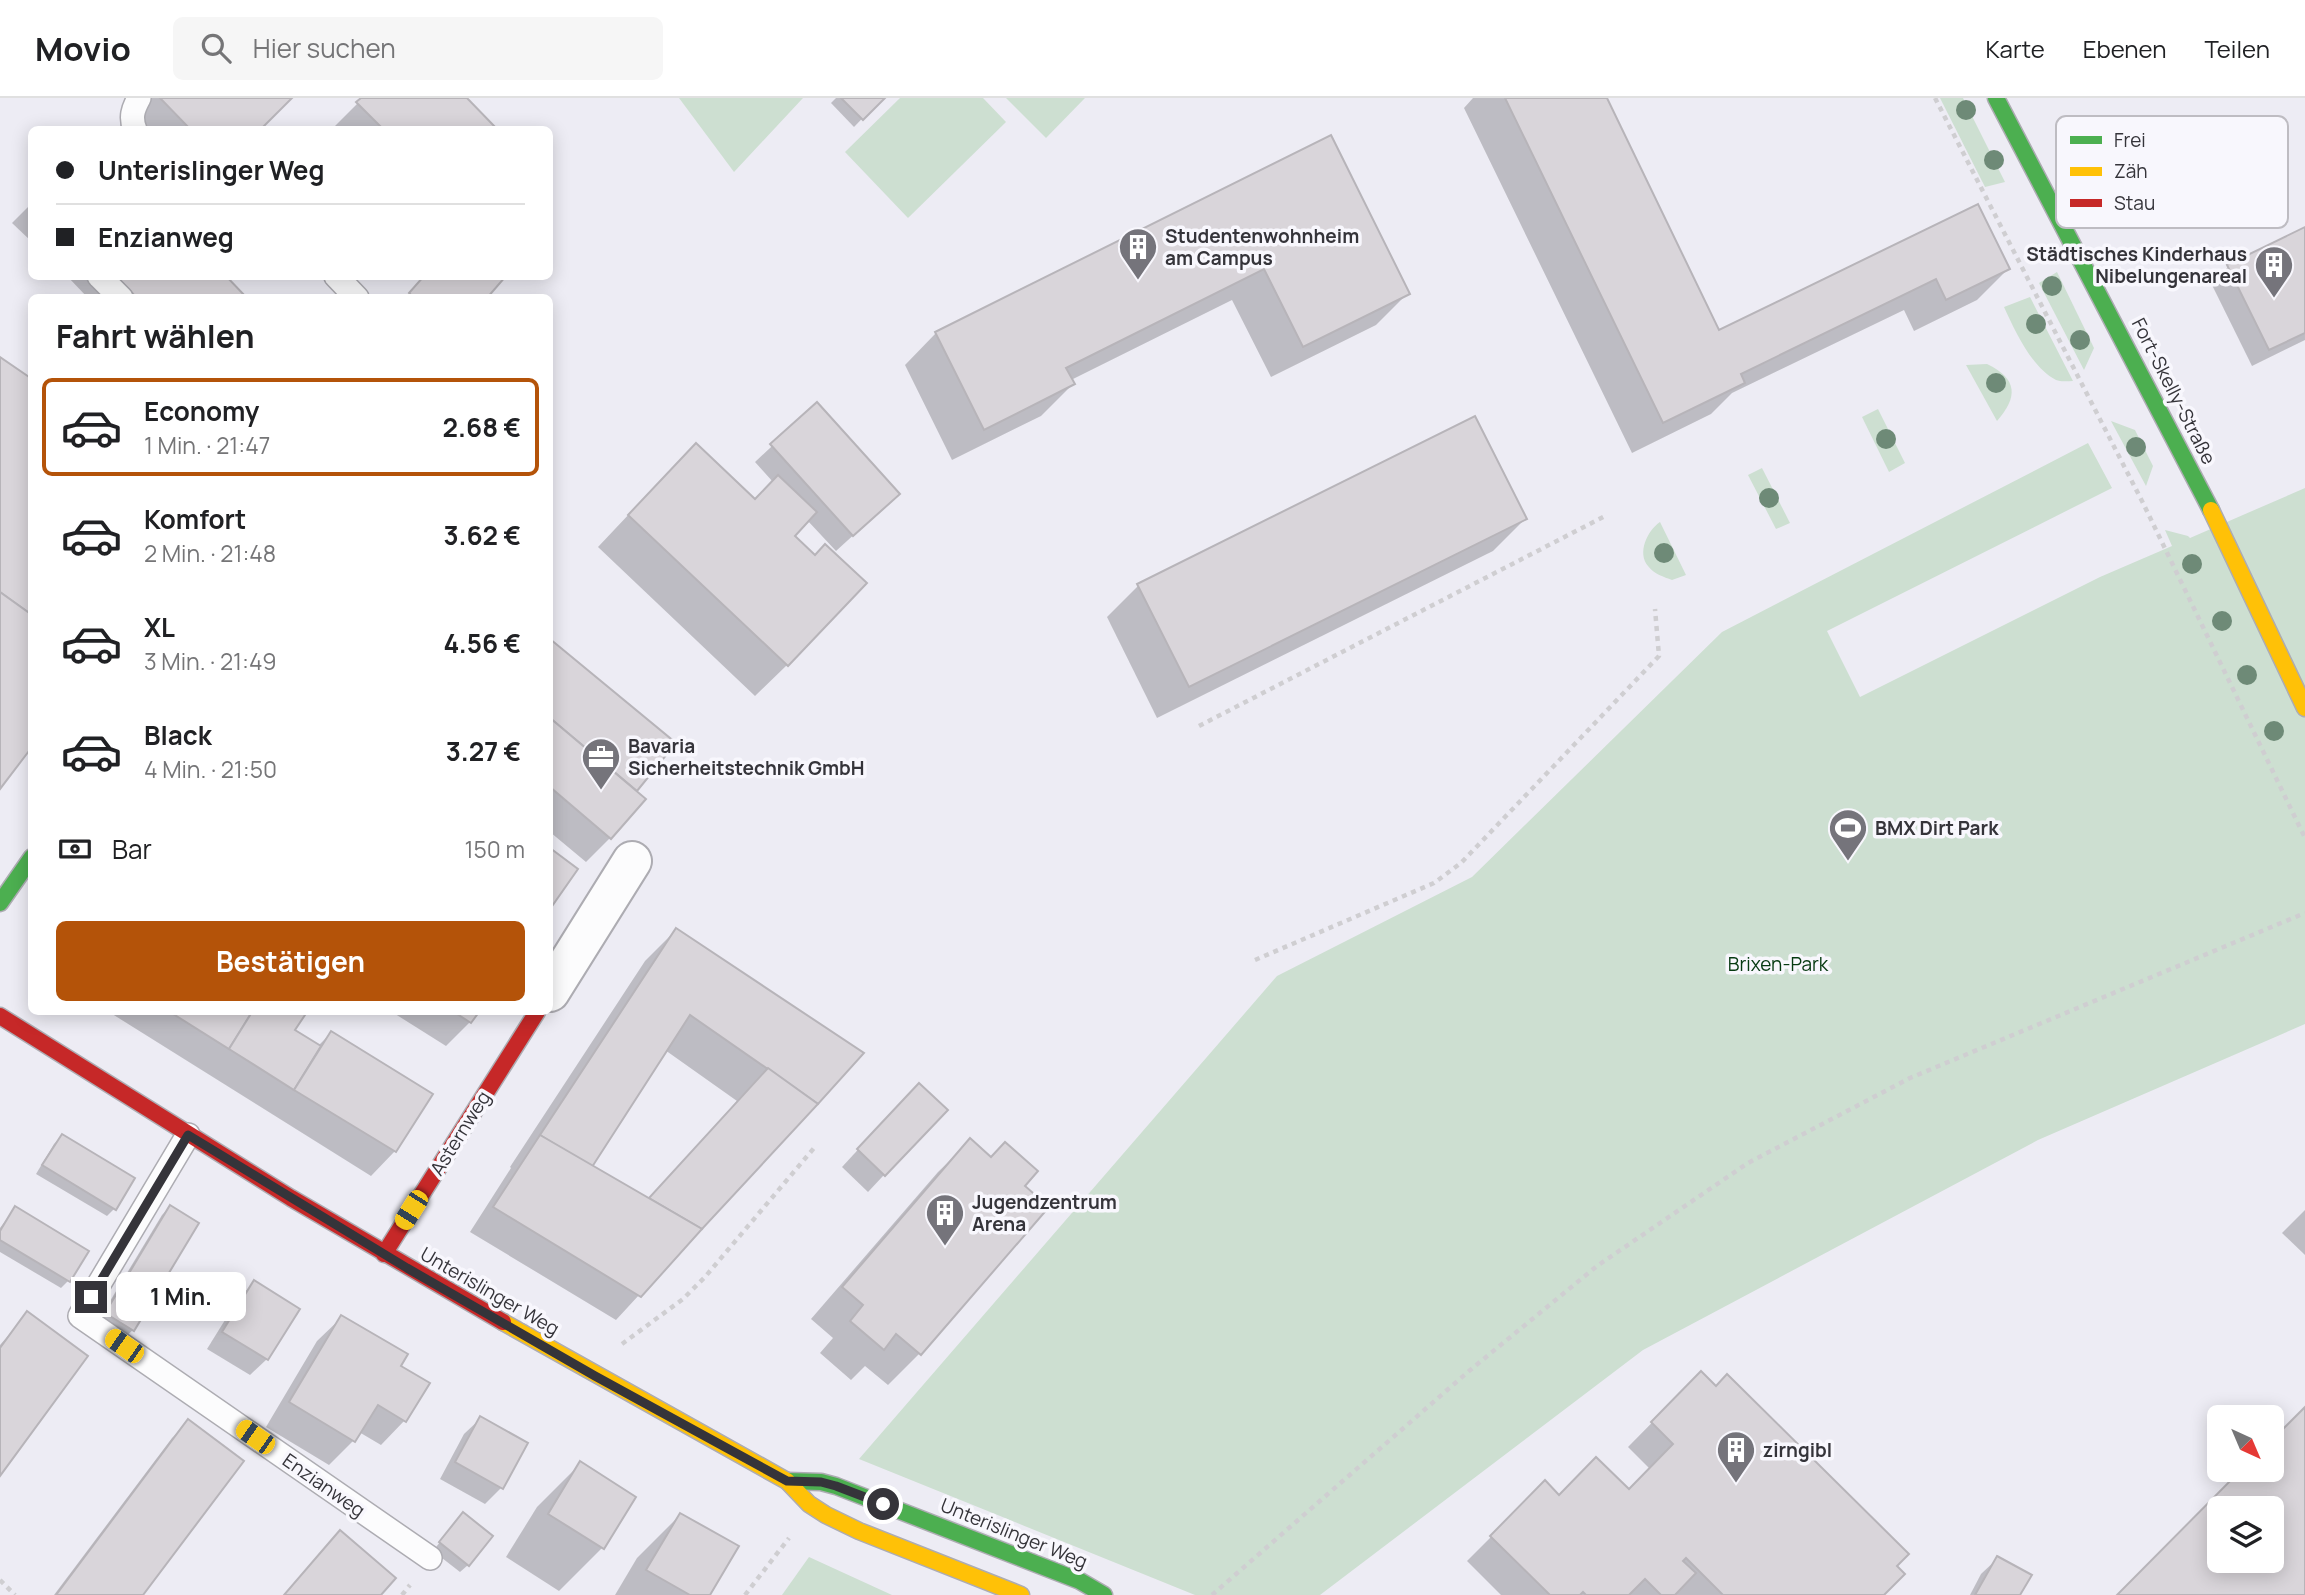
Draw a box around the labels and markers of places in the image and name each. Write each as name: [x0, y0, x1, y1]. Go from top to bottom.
place label: Studentenwohnheim am Campus: [1165, 223, 1359, 271]
building icon: Studentenwohnheim am Campus: [1117, 226, 1159, 281]
place label: Städtisches Kinderhaus Nibelungenareal: [2026, 241, 2247, 289]
building icon: Städtisches Kinderhaus Nibelungenareal: [2253, 244, 2295, 299]
place label: Bavaria Sicherheitstechnik GmbH: [628, 733, 864, 781]
office icon: Bavaria Sicherheitstechnik GmbH: [580, 736, 622, 791]
sports icon: BMX Dirt Park: [1827, 807, 1869, 862]
place label: BMX Dirt Park: [1875, 815, 1999, 841]
place label: Jugendzentrum Arena: [972, 1189, 1117, 1237]
building icon: Jugendzentrum Arena: [924, 1192, 966, 1247]
building icon: zirngibl: [1715, 1429, 1757, 1484]
place label: zirngibl: [1763, 1437, 1832, 1463]

